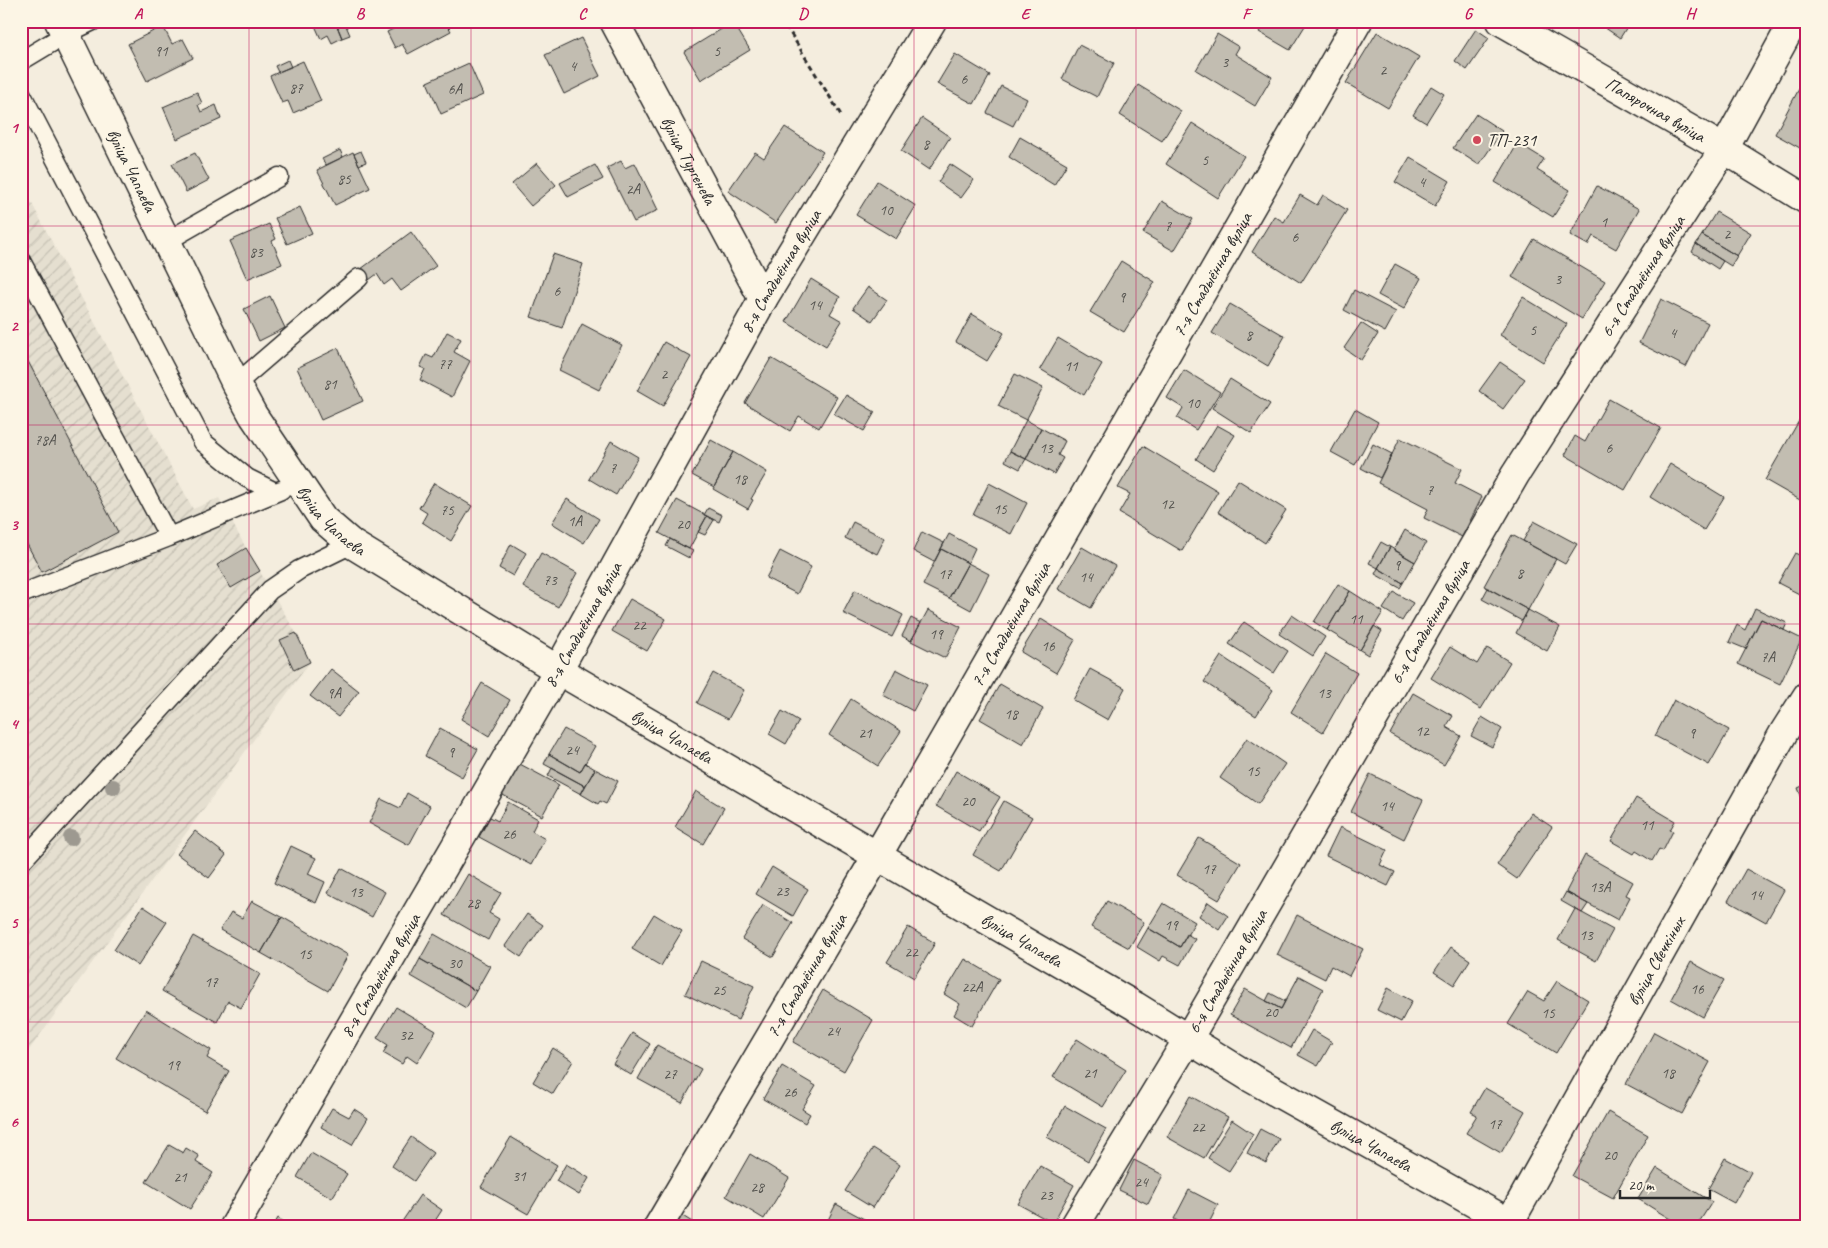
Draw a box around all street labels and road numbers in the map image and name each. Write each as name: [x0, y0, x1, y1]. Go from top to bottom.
street label: Папярочная вуліца: [1602, 72, 1710, 147]
street label: вуліца Тургенева: [656, 112, 722, 210]
street label: вуліца Чапаева: [102, 125, 162, 217]
street label: 8-я Стадыённая вуліца: [735, 204, 826, 337]
street label: 7-я Стадыённая вуліца: [1167, 207, 1257, 341]
street label: 6-я Стадыённая вуліца: [1595, 210, 1690, 341]
street label: вуліца Чапаева: [292, 481, 370, 561]
street label: 6-я Стадыённая вуліца: [1385, 555, 1475, 688]
street label: 8-я Стадыённая вуліца: [539, 557, 627, 692]
street label: 7-я Стадыённая вуліца: [966, 557, 1055, 691]
street label: вуліца Чапаева: [627, 704, 718, 769]
street label: 6-я Стадыённая вуліца: [1182, 904, 1272, 1038]
street label: 8-я Стадыённая вуліца: [336, 908, 426, 1042]
street label: вуліца Чапаева: [977, 908, 1068, 973]
street label: 7-я Стадыённая вуліца: [761, 909, 852, 1042]
street label: вуліца Свечкіных: [1622, 911, 1690, 1009]
street label: вуліца Чапаева: [1326, 1114, 1417, 1178]

